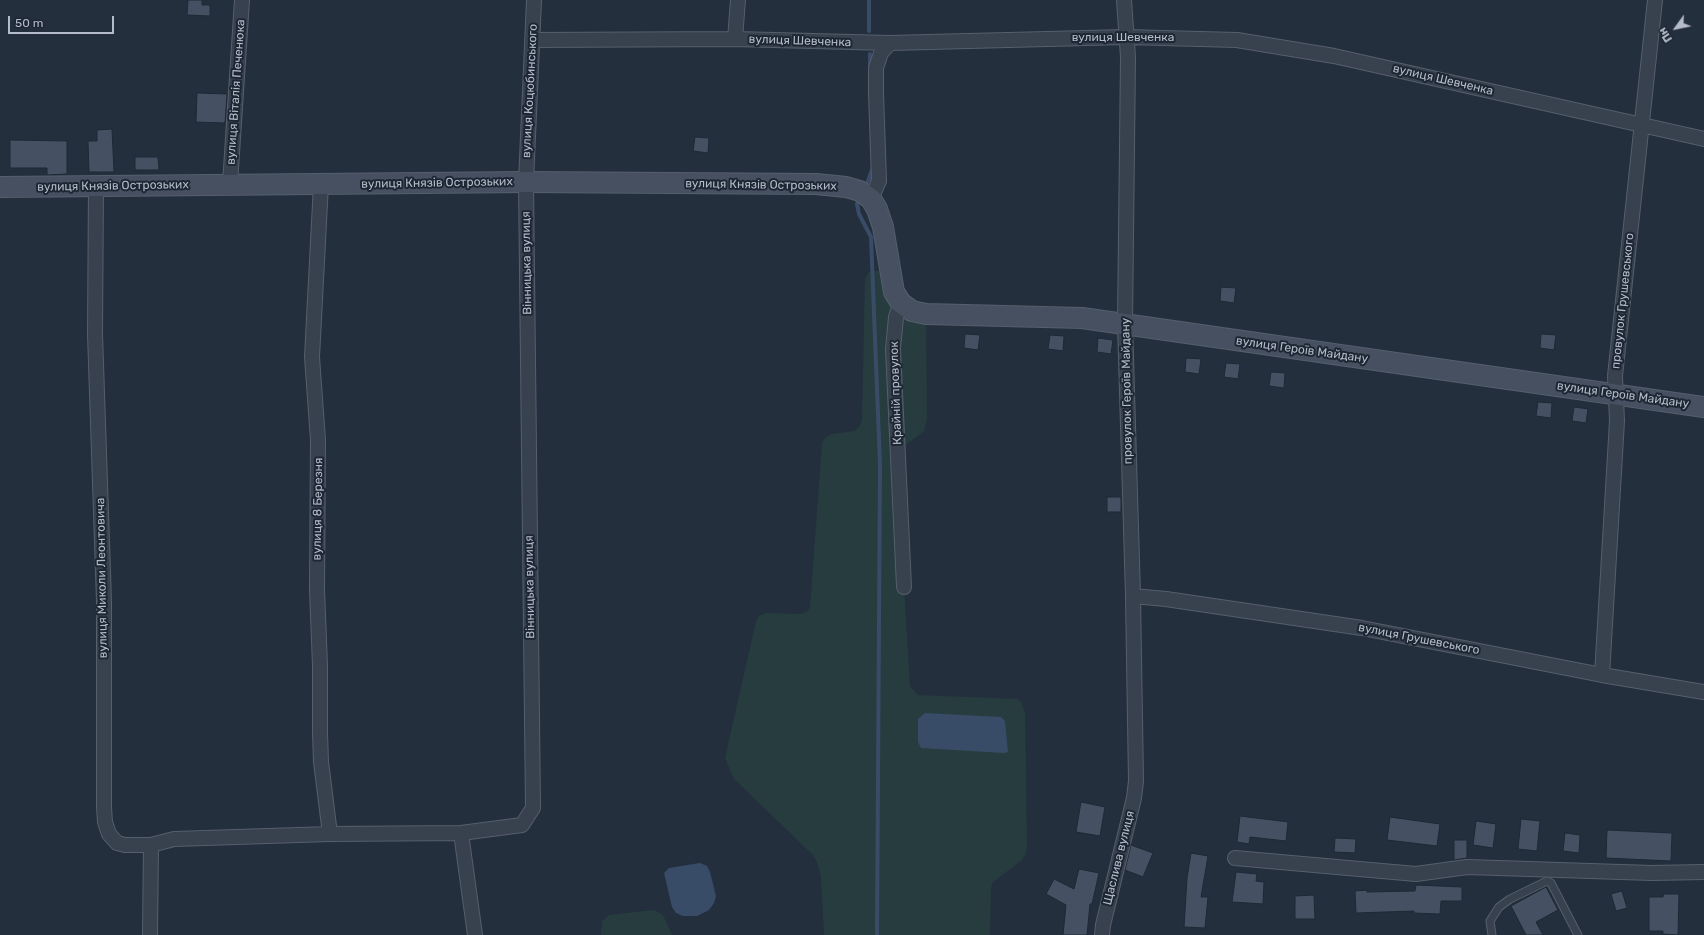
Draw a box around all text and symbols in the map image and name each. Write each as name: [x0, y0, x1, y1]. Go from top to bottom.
scale bar: [10, 8, 116, 34]
north arrow: [1656, 8, 1696, 48]
text: 50 m: [15, 16, 43, 30]
street label: вулиця Віталія Печенюка: [224, 19, 248, 165]
street label: вулиця Коцюбинського: [519, 23, 541, 159]
text: Пн: [1656, 25, 1675, 45]
street label: вулиця Шевченка: [1072, 31, 1174, 45]
street label: вулиця Шевченка: [748, 32, 852, 50]
street label: вулиця Шевченка: [1391, 61, 1495, 99]
street label: вулиця Князів Острозьких: [361, 174, 513, 192]
street label: вулиця Князів Острозьких: [685, 176, 837, 194]
street label: вулиця Князів Острозьких: [37, 177, 189, 195]
street label: Вінницька вулиця: [519, 211, 535, 315]
street label: провулок Грушевського: [1609, 232, 1637, 370]
street label: провулок Героїв Майдану: [1119, 318, 1135, 464]
street label: вулиця Героїв Майдану: [1235, 334, 1369, 366]
street label: Крайній провулок: [887, 341, 905, 445]
street label: вулиця Героїв Майдану: [1556, 379, 1690, 411]
street label: вулиця 8 Березня: [310, 457, 326, 561]
street label: вулиця Миколи Леонтовича: [93, 498, 111, 658]
street label: Вінницька вулиця: [522, 535, 538, 639]
street label: вулиця Грушевського: [1357, 620, 1481, 658]
street label: Щаслива вулиця: [1100, 809, 1138, 907]

